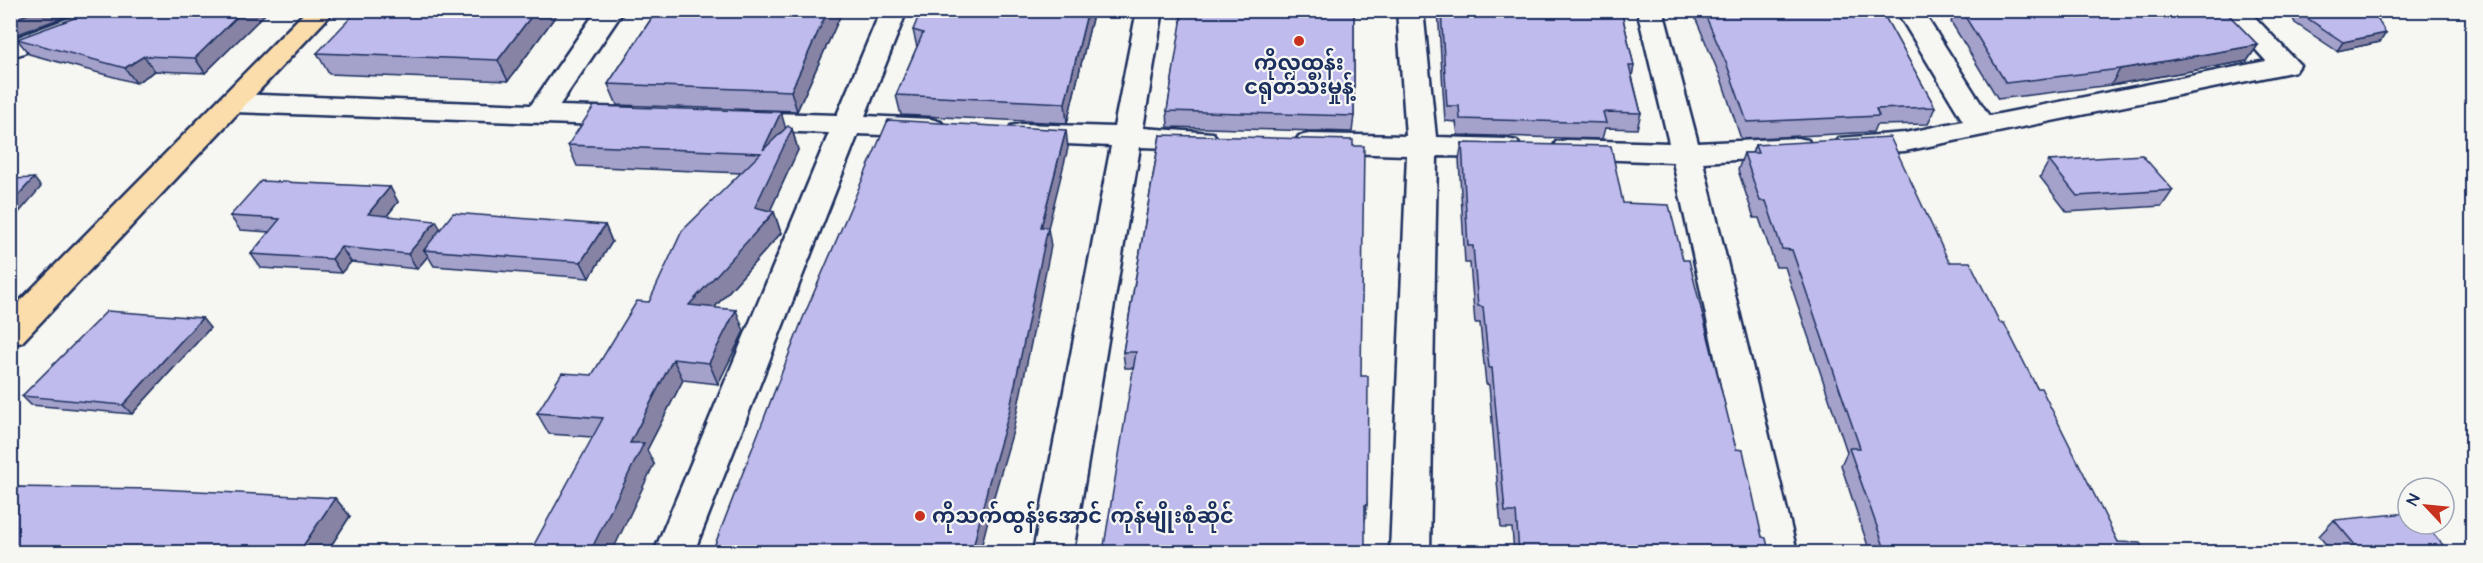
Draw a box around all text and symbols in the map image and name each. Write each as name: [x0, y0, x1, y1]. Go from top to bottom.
marker: ကိုလှထွန်း ငရုတ်သီးမှုန့်: [1292, 34, 1306, 48]
place label: ကိုလှထွန်း ငရုတ်သီးမှုန့်: [1244, 47, 1357, 104]
north arrow: [2396, 476, 2456, 536]
text: N: [2401, 491, 2426, 509]
place label: ကိုသက်ထွန်းအောင် ကုန်မျိုးစုံဆိုင်: [932, 500, 1234, 534]
marker: ကိုသက်ထွန်းအောင် ကုန်မျိုးစုံဆိုင်: [913, 509, 927, 523]

